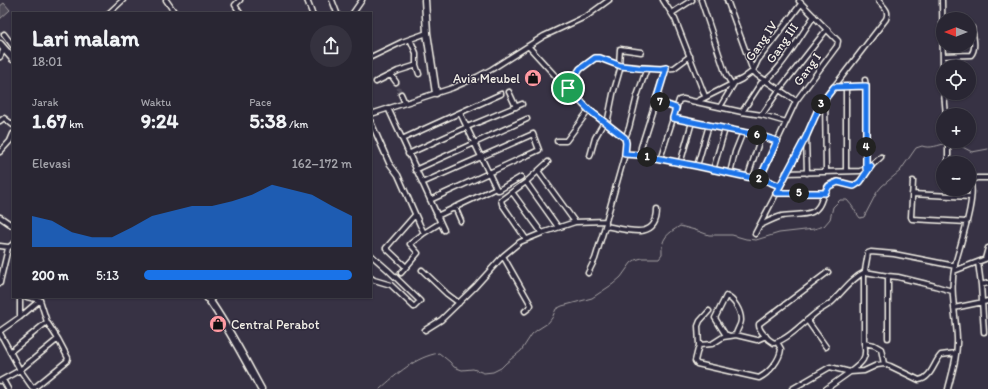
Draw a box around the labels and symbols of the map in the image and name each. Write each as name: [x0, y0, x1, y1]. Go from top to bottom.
north arrow: [936, 12, 976, 52]
street label: Gang IV: [742, 18, 780, 64]
street label: Gang III: [763, 20, 801, 66]
street label: Gang I: [790, 49, 824, 89]
shop icon: Avia Meubel: [523, 68, 543, 88]
place label: Avia Meubel: [453, 71, 520, 86]
pin: [551, 71, 585, 105]
pin: 7: [650, 92, 670, 112]
pin: 3: [811, 94, 831, 114]
pin: 6: [747, 125, 767, 145]
pin: 4: [856, 137, 876, 157]
pin: 1: [637, 147, 657, 167]
pin: 2: [749, 169, 769, 189]
pin: 5: [789, 183, 809, 203]
shop icon: Central Perabot: [208, 314, 228, 334]
place label: Central Perabot: [231, 317, 320, 332]

